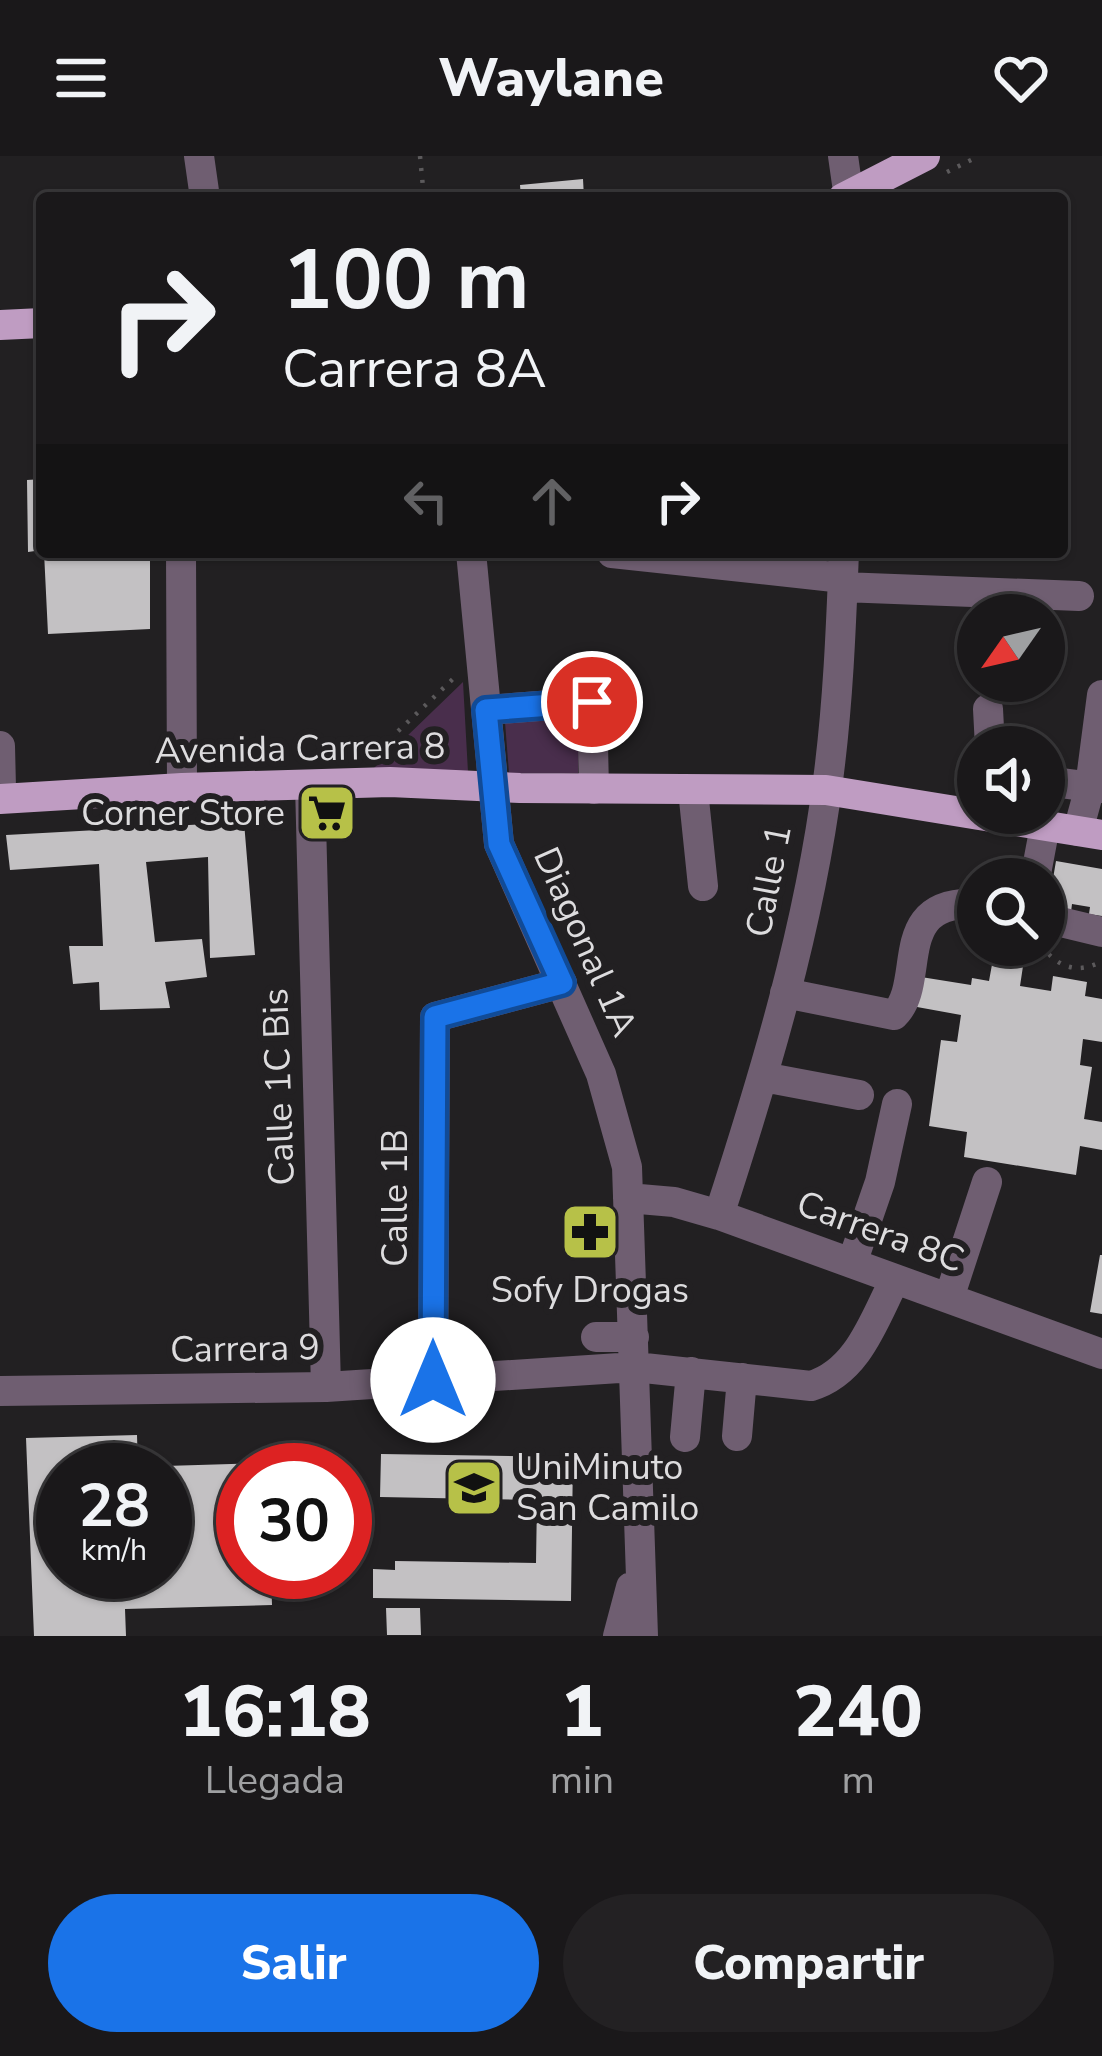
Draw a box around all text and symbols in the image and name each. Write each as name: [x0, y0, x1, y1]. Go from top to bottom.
text: Waylane: [438, 41, 664, 115]
icon: menu: [48, 45, 114, 111]
icon: heart: [988, 45, 1054, 111]
text: 100 m: [282, 223, 530, 338]
icon: right: [84, 240, 240, 396]
text: Carrera 8A: [282, 332, 546, 406]
icon: left: [393, 468, 459, 534]
icon: ahead: [519, 468, 585, 534]
icon: right: [645, 468, 711, 534]
north arrow: [957, 594, 1065, 702]
map controls: [957, 594, 1065, 966]
pin: [541, 651, 643, 753]
icon: arrive: [559, 669, 625, 735]
street label: Avenida Carrera 8: [154, 722, 446, 776]
button: sound: [957, 726, 1065, 834]
supermarket icon: Corner Store: [296, 782, 358, 844]
place label: Corner Store: [81, 789, 285, 838]
street label: Calle 1: [734, 820, 804, 942]
street label: Diagonal 1A: [521, 840, 649, 1044]
button: search: [957, 858, 1065, 966]
street label: Calle 1C Bis: [251, 988, 307, 1186]
street label: Calle 1B: [371, 1129, 420, 1267]
street label: Carrera 8C: [790, 1179, 970, 1285]
pharmacy icon: Sofy Drogas: [559, 1201, 621, 1263]
place label: Sofy Drogas: [491, 1266, 689, 1315]
position arrow: [370, 1317, 496, 1443]
street label: Carrera 9: [170, 1323, 320, 1375]
speed limit sign: 30: [216, 1443, 372, 1599]
place label: UniMinuto San Camilo: [516, 1443, 699, 1533]
school or university icon: UniMinuto San Camilo: [443, 1457, 505, 1519]
text: 28: [78, 1465, 150, 1547]
text: km/h: [81, 1530, 147, 1571]
text: 16:18: [179, 1663, 371, 1761]
text: 1: [560, 1663, 604, 1761]
text: 240: [793, 1663, 923, 1761]
text: Llegada: [205, 1754, 345, 1807]
text: min: [550, 1754, 614, 1807]
text: m: [841, 1754, 875, 1807]
button: Salir: [48, 1894, 539, 2032]
button: Compartir: [563, 1894, 1054, 2032]

